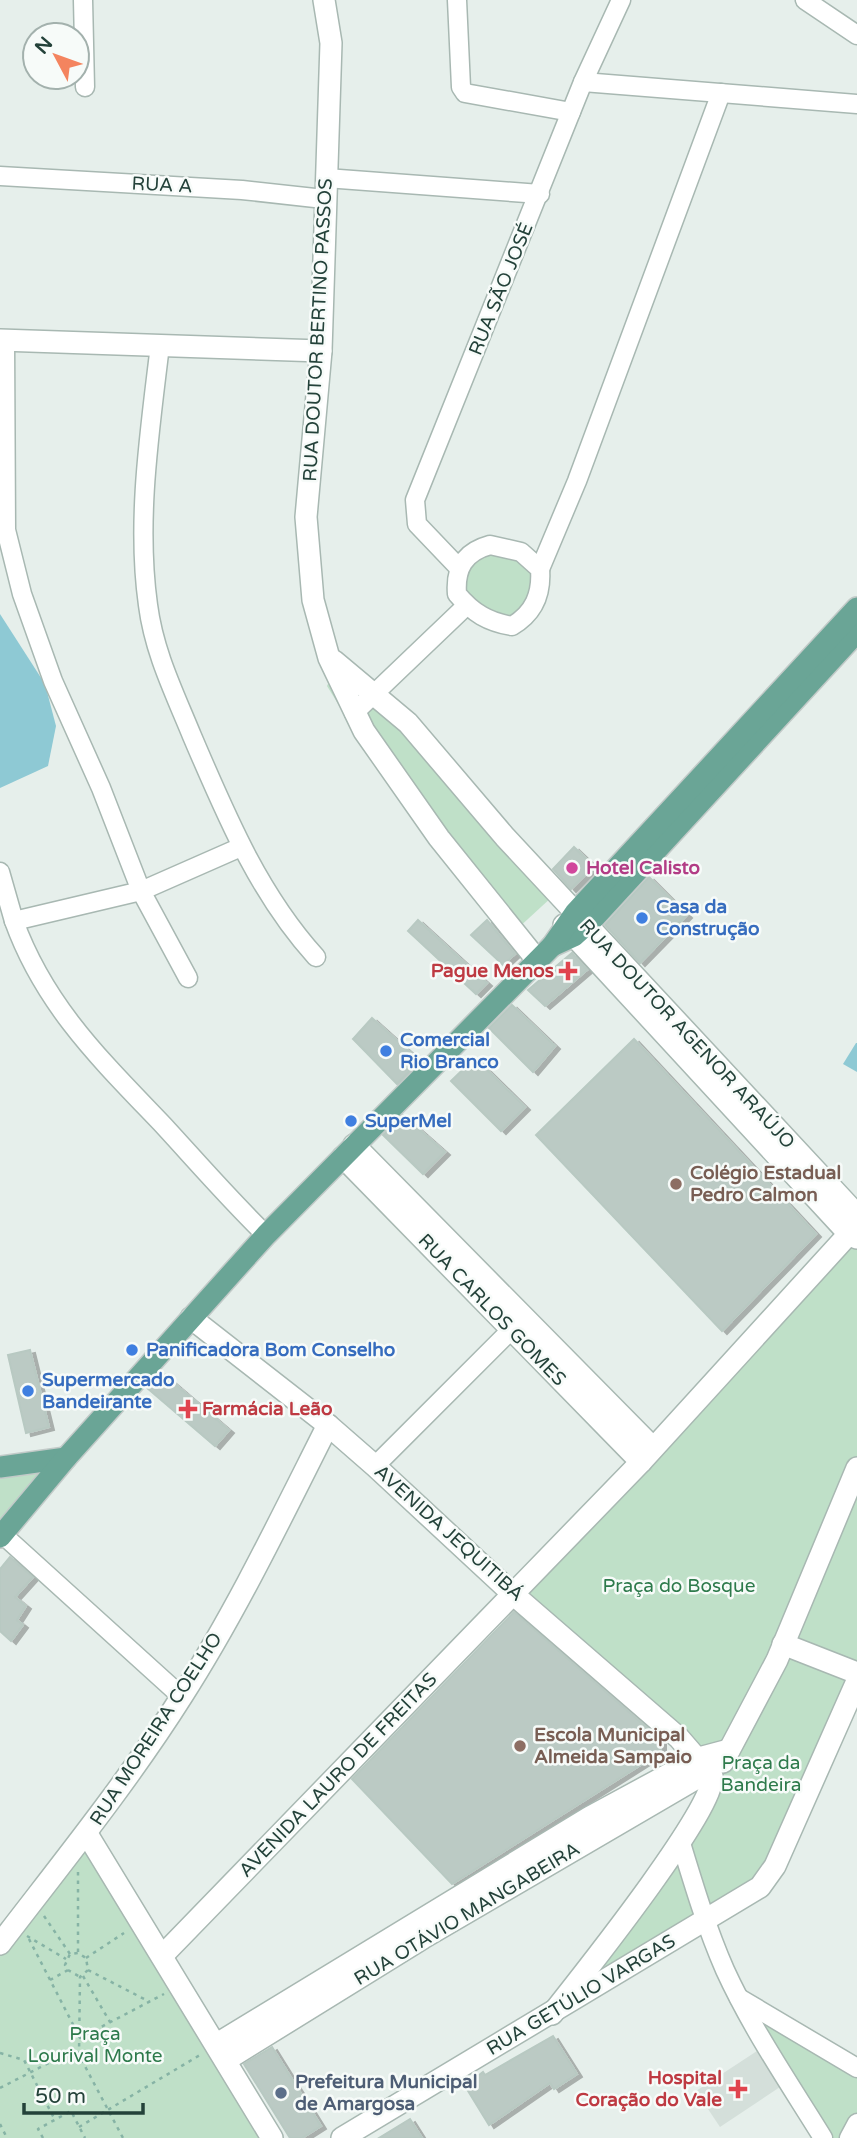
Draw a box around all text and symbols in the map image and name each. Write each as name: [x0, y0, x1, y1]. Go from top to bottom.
north arrow: [21, 21, 91, 91]
text: N: [31, 33, 57, 58]
street label: RUA A: [131, 172, 193, 198]
street label: RUA DOUTOR BERTINO PASSOS: [299, 178, 337, 482]
street label: RUA SÃO JOSÉ: [464, 219, 538, 358]
place label: Hotel Calisto: [586, 857, 700, 879]
marker: Hotel Calisto: [564, 860, 580, 876]
place label: Casa da Construção: [656, 896, 760, 941]
marker: Casa da Construção: [634, 910, 650, 926]
street label: RUA DOUTOR AGENOR ARAÚJO: [575, 914, 800, 1153]
place label: Pague Menos: [431, 960, 554, 983]
marker: Pague Menos: [560, 963, 576, 979]
place label: Comercial Rio Branco: [400, 1029, 499, 1073]
marker: Comercial Rio Branco: [378, 1043, 394, 1059]
place label: SuperMel: [365, 1110, 452, 1133]
marker: SuperMel: [343, 1113, 359, 1129]
place label: Colégio Estadual Pedro Calmon: [690, 1162, 841, 1206]
marker: Colégio Estadual Pedro Calmon: [668, 1176, 684, 1192]
street label: RUA CARLOS GOMES: [414, 1229, 570, 1391]
place label: Panificadora Bom Conselho: [146, 1339, 395, 1361]
marker: Panificadora Bom Conselho: [124, 1342, 140, 1358]
place label: Supermercado Bandeirante: [42, 1369, 175, 1413]
marker: Supermercado Bandeirante: [20, 1383, 36, 1399]
place label: Farmácia Leão: [202, 1398, 333, 1420]
marker: Farmácia Leão: [180, 1401, 196, 1417]
street label: AVENIDA JEQUITIBÁ: [370, 1460, 529, 1606]
park label: Praça do Bosque: [603, 1575, 755, 1597]
street label: RUA MOREIRA COELHO: [85, 1629, 227, 1829]
street label: AVENIDA LAURO DE FREITAS: [234, 1668, 442, 1882]
place label: Escola Municipal Almeida Sampaio: [534, 1724, 692, 1769]
marker: Escola Municipal Almeida Sampaio: [512, 1738, 528, 1754]
park label: Praça da Bandeira: [721, 1752, 801, 1796]
street label: RUA OTÁVIO MANGABEIRA: [350, 1837, 584, 1990]
street label: RUA GETÚLIO VARGAS: [482, 1929, 679, 2060]
park label: Praça Lourival Monte: [27, 2023, 163, 2067]
place label: Hospital Coração do Vale: [576, 2067, 722, 2112]
place label: Prefeitura Municipal de Amargosa: [295, 2071, 478, 2116]
scale bar: [24, 2072, 144, 2116]
marker: Hospital Coração do Vale: [728, 2079, 748, 2099]
text: 50 m: [35, 2084, 86, 2109]
marker: Prefeitura Municipal de Amargosa: [273, 2085, 289, 2101]

